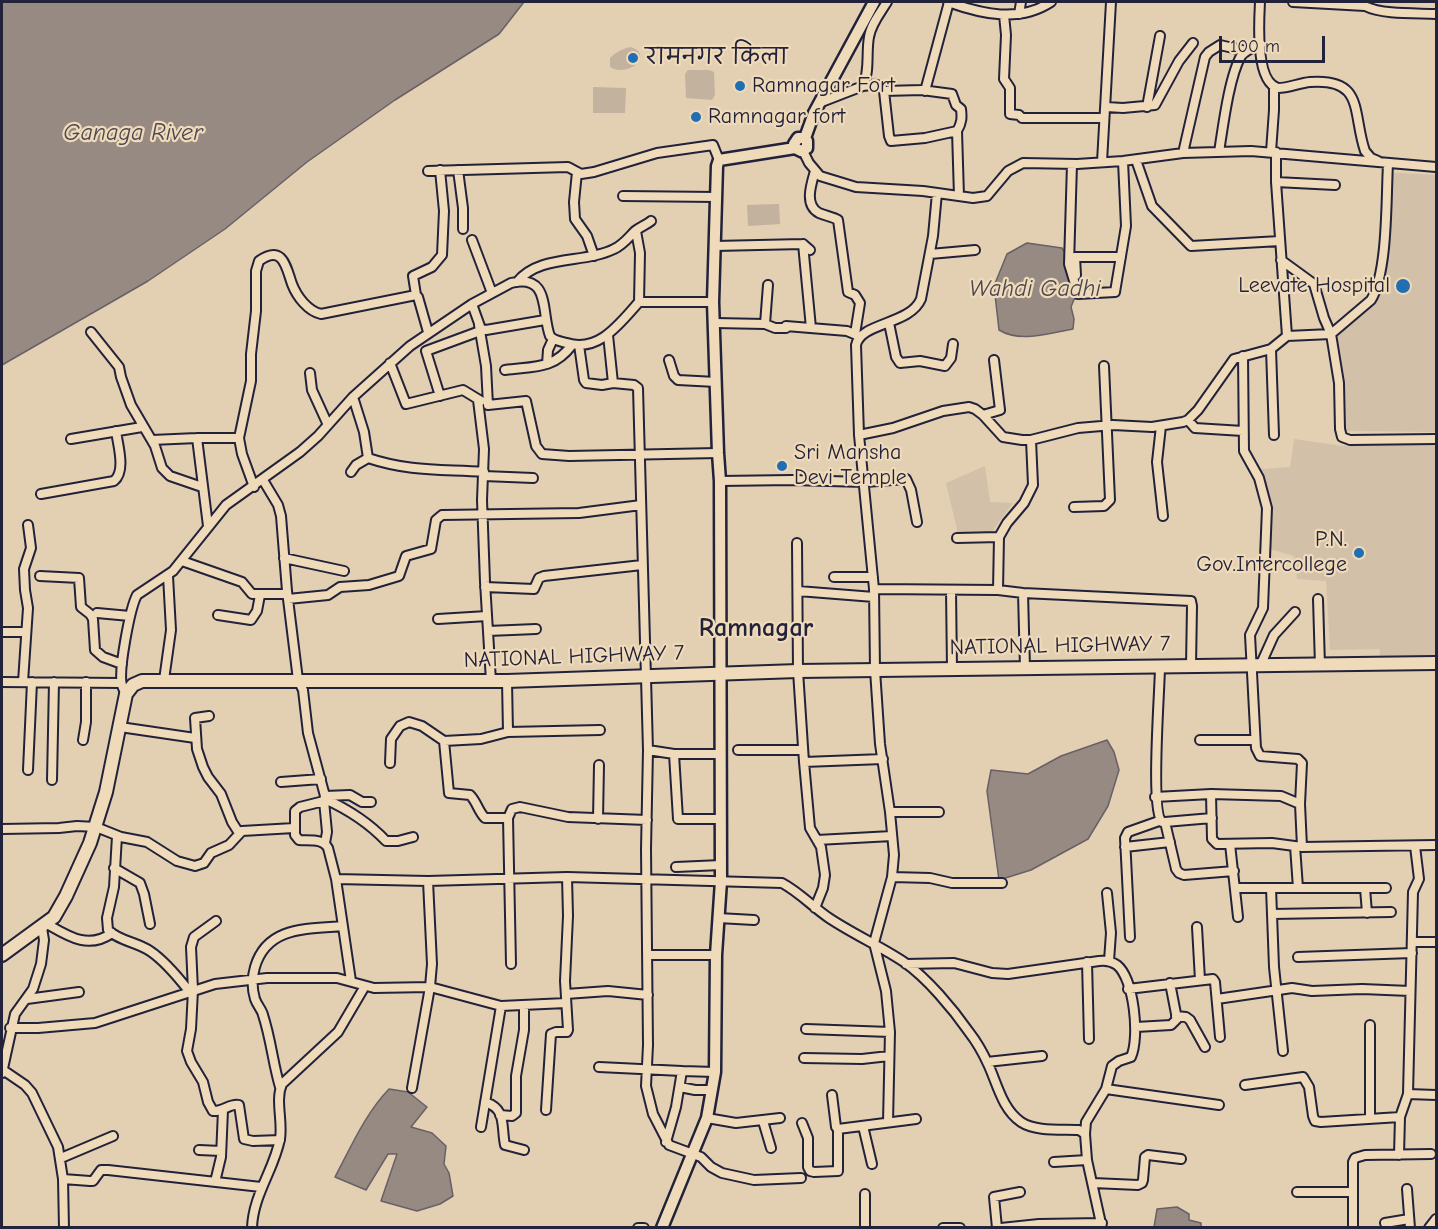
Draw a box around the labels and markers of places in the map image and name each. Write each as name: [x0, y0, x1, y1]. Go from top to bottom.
place label: रामनगर किला: [645, 45, 788, 71]
marker: रामनगर किला: [626, 51, 640, 65]
place label: Ramnagar Fort: [752, 73, 895, 99]
marker: Ramnagar Fort: [733, 79, 747, 93]
place label: Ramnagar fort: [708, 104, 845, 130]
marker: Ramnagar fort: [689, 110, 703, 124]
place label: Leevate Hospital: [1238, 273, 1390, 299]
marker: Leevate Hospital: [1394, 277, 1412, 295]
place label: Sri Mansha Devi Temple: [794, 440, 907, 492]
marker: Sri Mansha Devi Temple: [775, 459, 789, 473]
place label: P.N. Gov.Intercollege: [1196, 527, 1347, 578]
marker: P.N. Gov.Intercollege: [1352, 546, 1366, 560]

